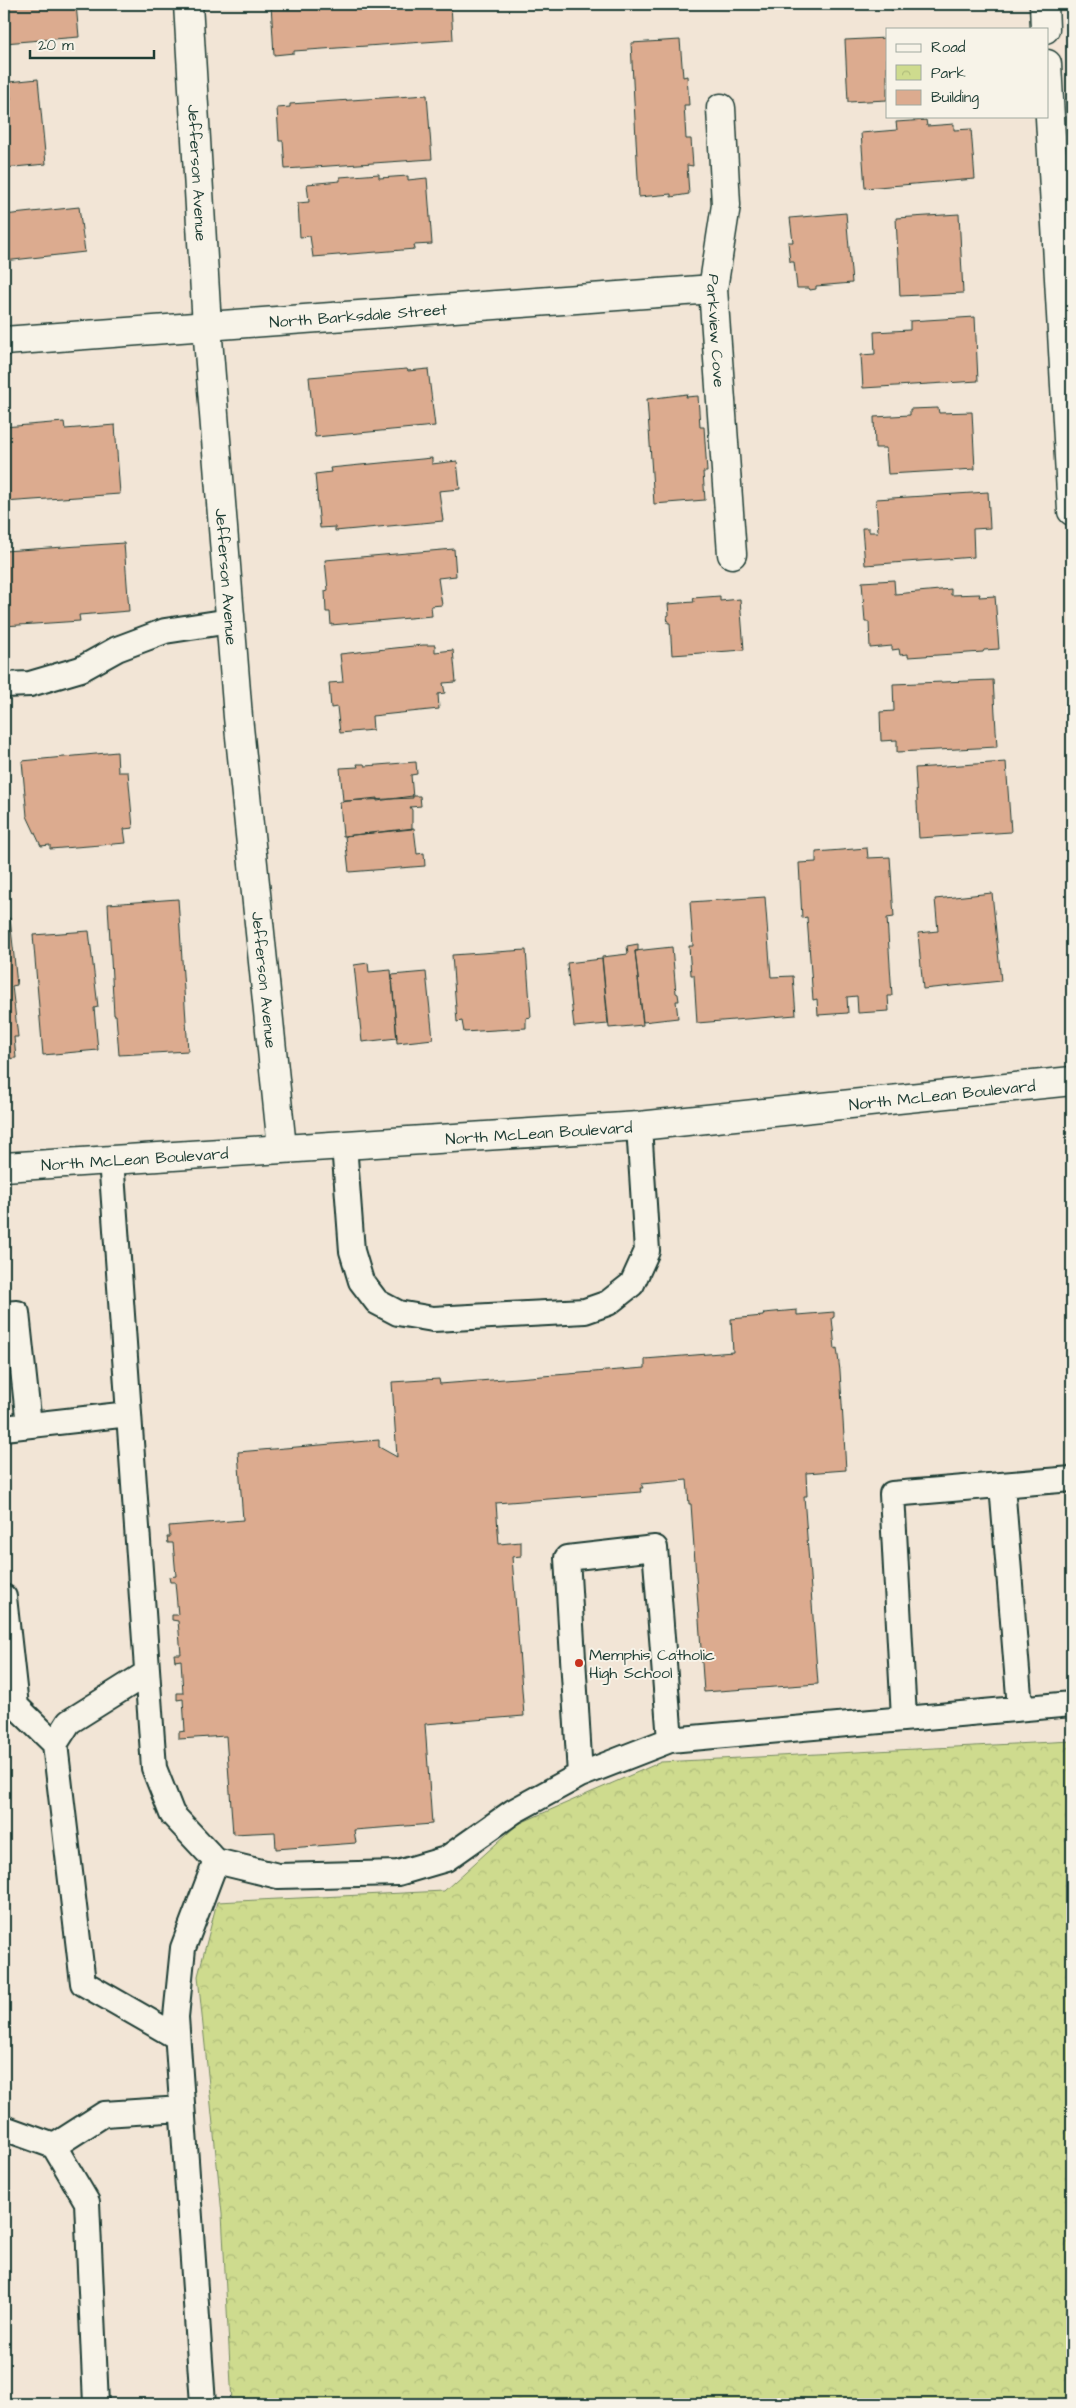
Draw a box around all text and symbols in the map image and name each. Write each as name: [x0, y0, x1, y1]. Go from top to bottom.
scale bar: [30, 28, 154, 60]
legend: [886, 28, 1048, 118]
text: 20 m: [38, 35, 74, 56]
text: Road: [931, 37, 966, 58]
text: Park: [931, 63, 966, 84]
text: Building: [931, 87, 979, 109]
street label: Jefferson Avenue: [182, 104, 212, 242]
street label: Parkview Cove: [701, 273, 730, 388]
street label: North Barksdale Street: [268, 299, 448, 334]
street label: Jefferson Avenue: [209, 508, 242, 646]
street label: Jefferson Avenue: [246, 911, 282, 1050]
street label: North McLean Boulevard: [848, 1075, 1037, 1116]
street label: North McLean Boulevard: [445, 1116, 633, 1150]
street label: North McLean Boulevard: [41, 1143, 229, 1177]
place label: Memphis Catholic High School: [589, 1644, 715, 1685]
marker: Memphis Catholic High School: [573, 1657, 585, 1669]

